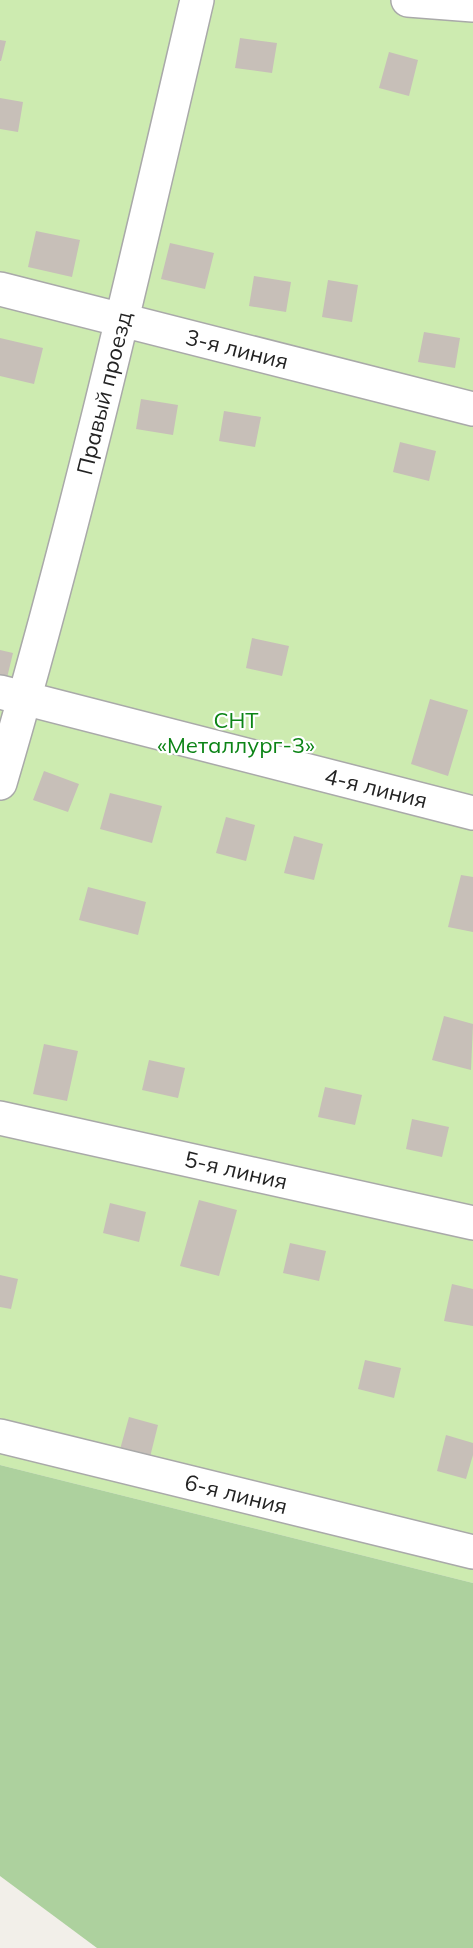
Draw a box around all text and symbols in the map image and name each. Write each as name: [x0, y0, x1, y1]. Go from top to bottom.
street label: Правый проезд: [70, 308, 138, 478]
street label: 3-я линия: [183, 323, 291, 375]
park label: СНТ «Металлург-3»: [157, 706, 315, 759]
street label: 4-я линия: [322, 762, 430, 814]
street label: 5-я линия: [182, 1145, 290, 1195]
street label: 6-я линия: [182, 1468, 290, 1520]

